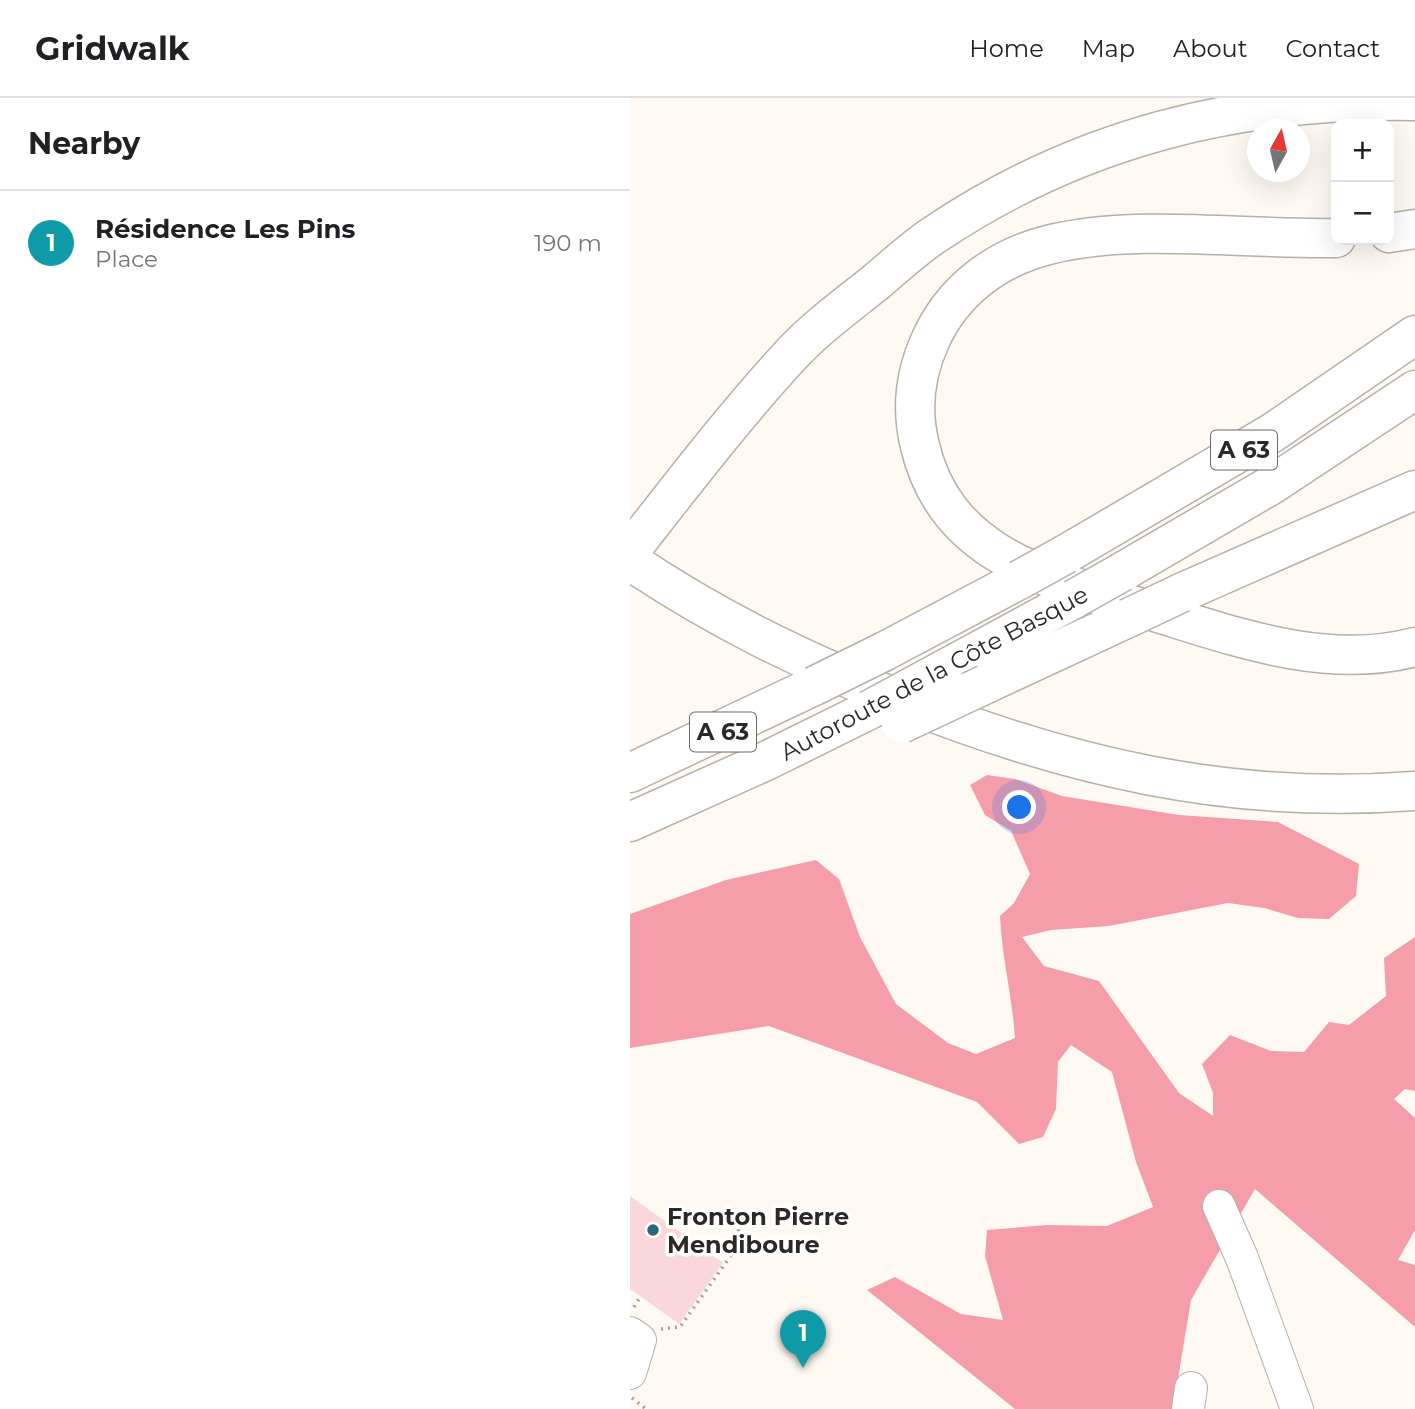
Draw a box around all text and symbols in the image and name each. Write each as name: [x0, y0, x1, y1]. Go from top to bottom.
text: Gridwalk: [35, 28, 189, 68]
text: Home: [969, 34, 1044, 63]
text: Map: [1082, 34, 1135, 63]
text: About: [1173, 34, 1247, 63]
text: Contact: [1285, 34, 1380, 63]
north arrow: [1247, 119, 1310, 182]
map controls: [1331, 119, 1394, 245]
button: +: [1331, 119, 1394, 182]
text: Nearby: [28, 125, 140, 162]
button: −: [1331, 182, 1394, 245]
text: Résidence Les Pins: [95, 213, 355, 245]
text: 1: [46, 229, 56, 257]
text: 190 m: [534, 229, 602, 257]
text: Place: [95, 245, 158, 273]
road number: A 63: [1211, 430, 1277, 470]
street label: Autoroute de la Côte Basque: [775, 579, 1093, 767]
road number: A 63: [690, 712, 756, 752]
your location: [1002, 790, 1036, 824]
place label: Fronton Pierre Mendiboure: [667, 1202, 849, 1259]
marker: Fronton Pierre Mendiboure: [645, 1222, 661, 1238]
pin: 1: [780, 1310, 826, 1368]

